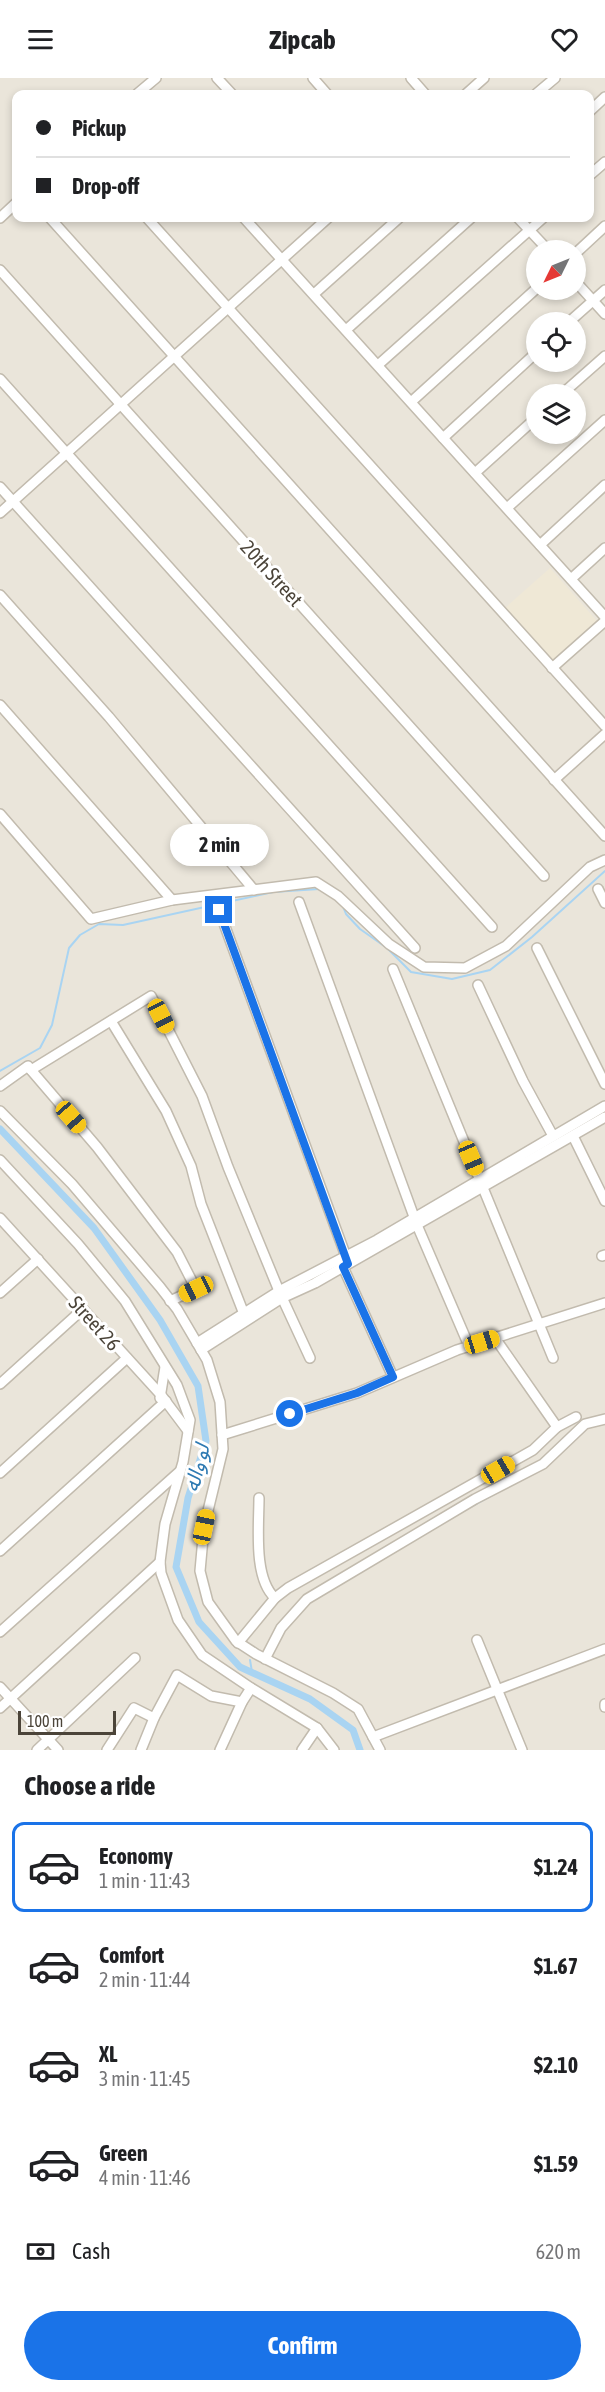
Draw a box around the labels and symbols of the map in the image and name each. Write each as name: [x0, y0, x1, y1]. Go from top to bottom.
north arrow: [526, 240, 586, 300]
street label: 20th Street: [236, 535, 308, 611]
callout: 2 min: [170, 823, 268, 865]
route end: [205, 896, 232, 923]
car: [145, 996, 177, 1036]
car: [52, 1098, 90, 1136]
car: [456, 1138, 486, 1178]
car: [176, 1273, 216, 1305]
street label: Street 26: [65, 1291, 125, 1355]
car: [462, 1328, 502, 1356]
route start: [276, 1400, 303, 1427]
water label: لو واله: [179, 1439, 215, 1495]
car: [478, 1453, 518, 1487]
car: [191, 1508, 217, 1546]
scale bar: [18, 1708, 116, 1736]

